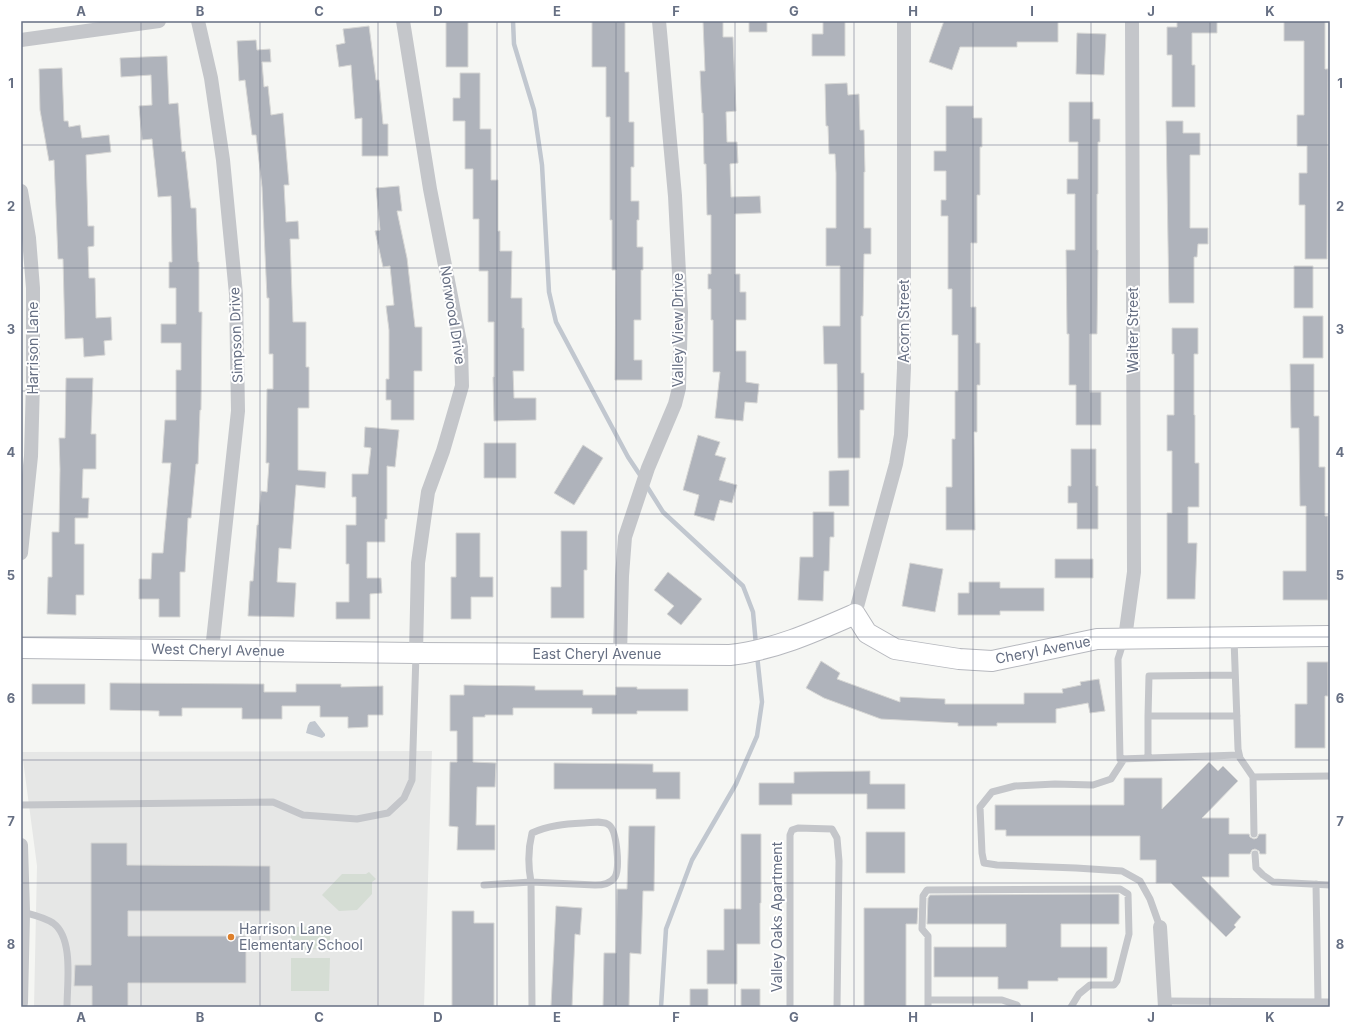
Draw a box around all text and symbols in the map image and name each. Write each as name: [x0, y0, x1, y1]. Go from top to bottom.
text: A: [76, 3, 86, 19]
text: B: [196, 3, 205, 19]
text: C: [314, 3, 324, 19]
text: D: [433, 3, 443, 19]
text: E: [553, 3, 561, 19]
text: F: [672, 3, 680, 19]
text: G: [789, 3, 799, 19]
text: H: [908, 3, 918, 19]
text: I: [1030, 3, 1034, 19]
text: J: [1147, 3, 1155, 19]
text: K: [1265, 3, 1275, 19]
text: 1: [8, 75, 14, 91]
text: 1: [1337, 75, 1343, 91]
text: 2: [7, 198, 15, 214]
text: 2: [1336, 198, 1344, 214]
street label: Norwood Drive: [437, 264, 470, 365]
street label: Valley View Drive: [669, 273, 686, 387]
street label: Acorn Street: [895, 279, 912, 363]
street label: Simpson Drive: [225, 287, 246, 383]
street label: Walter Street: [1124, 287, 1141, 373]
street label: Harrison Lane: [24, 302, 41, 394]
text: 3: [7, 321, 15, 337]
text: 3: [1336, 321, 1344, 337]
text: 4: [7, 444, 16, 460]
text: 4: [1336, 444, 1345, 460]
text: 5: [7, 567, 15, 583]
text: 5: [1336, 567, 1344, 583]
street label: Cheryl Avenue: [994, 632, 1092, 667]
street label: West Cheryl Avenue: [151, 640, 285, 659]
street label: East Cheryl Avenue: [533, 645, 661, 662]
text: 6: [7, 690, 15, 706]
text: 6: [1336, 690, 1344, 706]
text: 7: [7, 813, 15, 829]
text: 7: [1336, 813, 1344, 829]
street label: Valley Oaks Apartment: [768, 841, 785, 992]
place label: Harrison Lane Elementary School: [239, 920, 363, 953]
marker: Harrison Lane Elementary School: [226, 932, 236, 942]
text: 8: [7, 936, 15, 952]
text: 8: [1336, 936, 1344, 952]
text: A: [76, 1009, 86, 1025]
text: B: [196, 1009, 205, 1025]
text: C: [314, 1009, 324, 1025]
text: D: [433, 1009, 443, 1025]
text: E: [553, 1009, 561, 1025]
text: F: [672, 1009, 680, 1025]
text: G: [789, 1009, 799, 1025]
text: H: [908, 1009, 918, 1025]
text: I: [1030, 1009, 1034, 1025]
text: J: [1147, 1009, 1155, 1025]
text: K: [1265, 1009, 1275, 1025]

